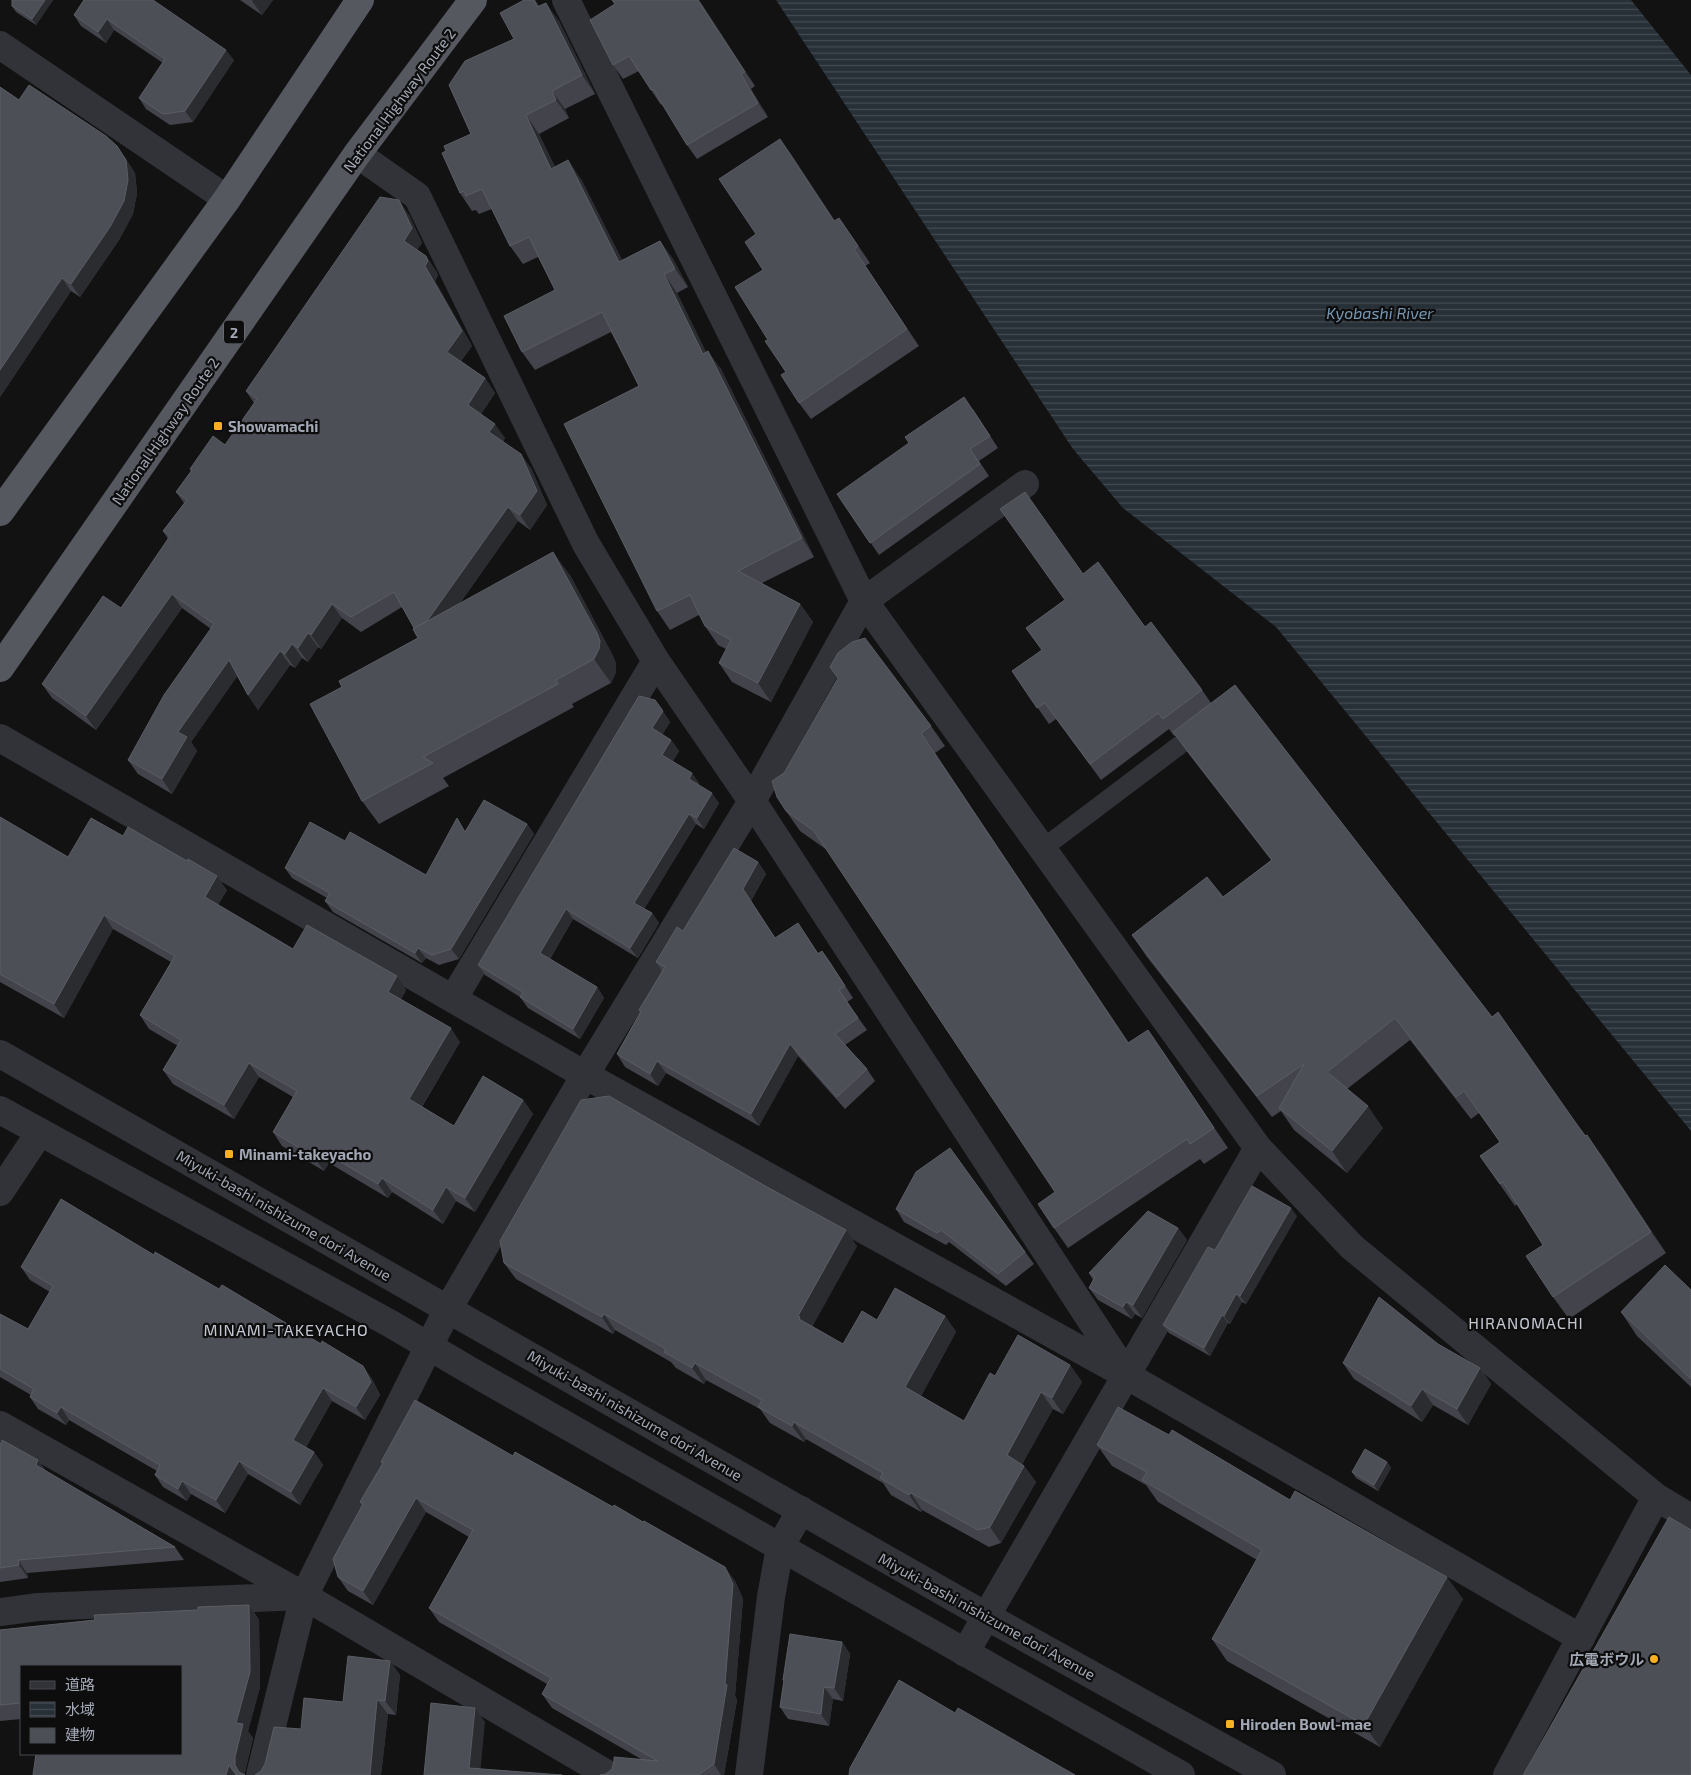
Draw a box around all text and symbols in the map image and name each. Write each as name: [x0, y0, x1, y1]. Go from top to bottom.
street label: National Highway Route 2: [339, 25, 459, 175]
water label: Kyobashi River: [1326, 303, 1434, 323]
road number: 2: [224, 321, 244, 344]
street label: National Highway Route 2: [107, 354, 223, 508]
place label: Showamachi: [228, 417, 318, 435]
marker: Showamachi: [212, 420, 224, 432]
place label: Minami-takeyacho: [239, 1145, 372, 1164]
street label: Miyuki-bashi nishizume dori Avenue: [173, 1146, 395, 1284]
marker: Minami-takeyacho: [223, 1148, 235, 1160]
district label: HIRANOMACHI: [1468, 1313, 1584, 1332]
district label: MINAMI-TAKEYACHO: [203, 1320, 369, 1339]
street label: Miyuki-bashi nishizume dori Avenue: [524, 1346, 746, 1484]
street label: Miyuki-bashi nishizume dori Avenue: [876, 1549, 1098, 1683]
place label: 広電ボウル: [1569, 1650, 1644, 1668]
marker: 広電ボウル: [1648, 1653, 1660, 1665]
legend: [20, 1665, 182, 1755]
text: 道路: [65, 1675, 95, 1693]
text: 水域: [65, 1700, 95, 1718]
place label: Hiroden Bowl-mae: [1240, 1715, 1372, 1733]
marker: Hiroden Bowl-mae: [1224, 1718, 1236, 1730]
text: 建物: [65, 1725, 95, 1743]

